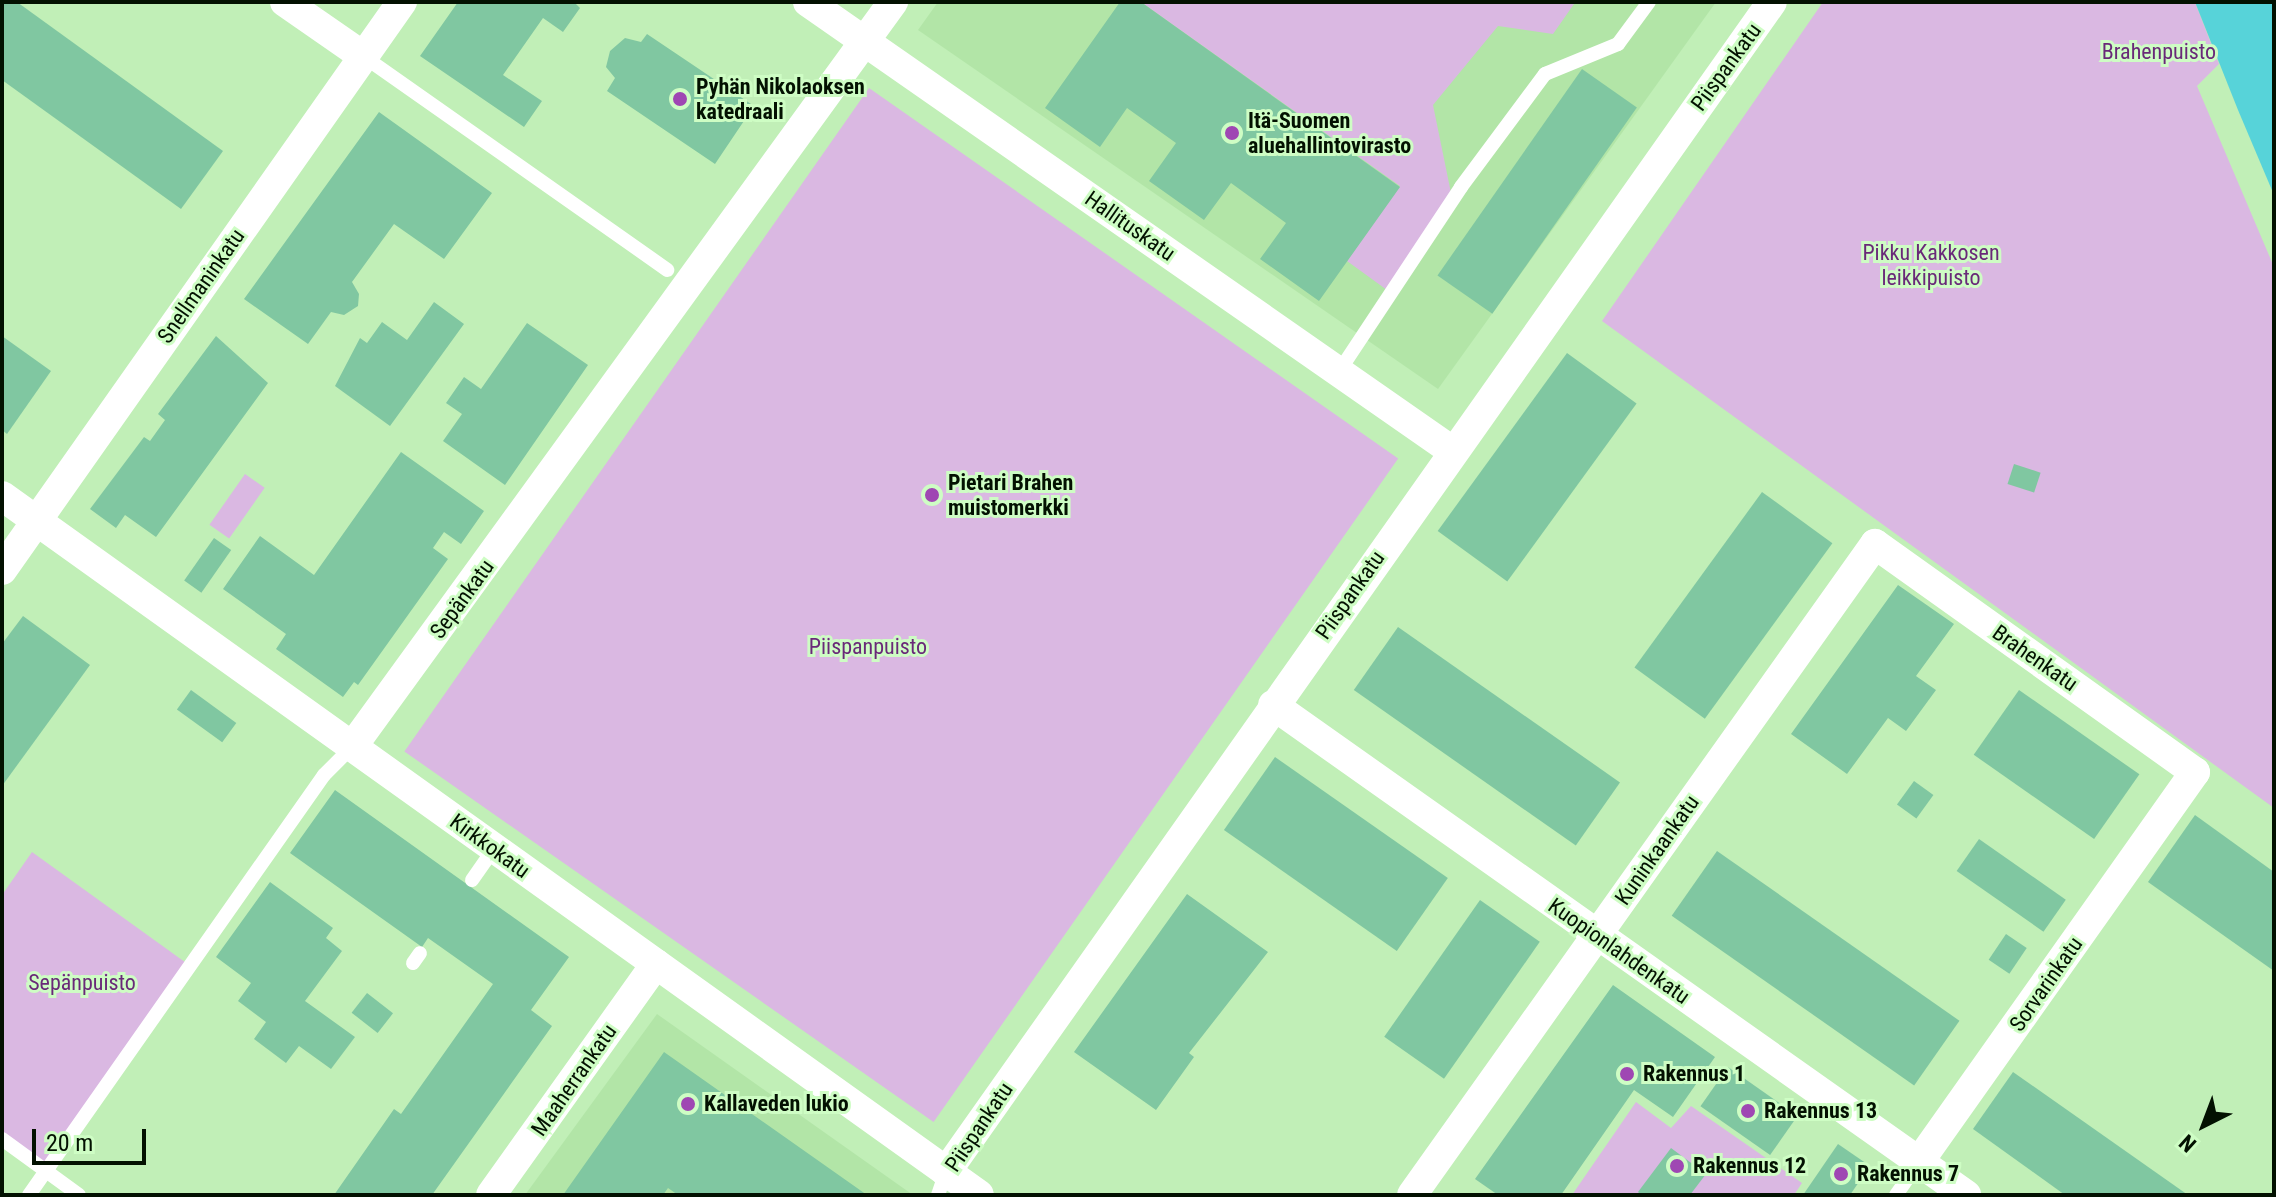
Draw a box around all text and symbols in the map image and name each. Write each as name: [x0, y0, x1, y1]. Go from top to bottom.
street label: Piispankatu: [1685, 18, 1767, 116]
park label: Brahenpuisto: [2102, 39, 2216, 65]
place label: Pyhän Nikolaoksen katedraali: [696, 73, 865, 124]
marker: Pyhän Nikolaoksen katedraali: [671, 90, 689, 108]
place label: Itä-Suomen aluehallintovirasto: [1248, 107, 1411, 158]
marker: Itä-Suomen aluehallintovirasto: [1223, 124, 1241, 142]
street label: Hallituskatu: [1080, 185, 1180, 267]
street label: Snellmaninkatu: [152, 224, 250, 348]
park label: Pikku Kakkosen leikkipuisto: [1862, 239, 2000, 290]
place label: Pietari Brahen muistomerkki: [948, 469, 1073, 520]
marker: Pietari Brahen muistomerkki: [923, 486, 941, 504]
street label: Piispankatu: [1310, 546, 1390, 644]
street label: Sepänkatu: [424, 554, 500, 644]
street label: Brahenkatu: [1987, 619, 2083, 697]
park label: Piispanpuisto: [809, 634, 927, 660]
street label: Kuninkaankatu: [1609, 790, 1705, 910]
street label: Kirkkokatu: [445, 808, 535, 884]
street label: Kuopionlahdenkatu: [1543, 892, 1695, 1010]
street label: Sorvarinkatu: [2004, 932, 2088, 1036]
park label: Sepänpuisto: [28, 970, 136, 996]
street label: Maaherrankatu: [526, 1019, 622, 1141]
place label: Rakennus 1: [1643, 1061, 1745, 1087]
marker: Rakennus 1: [1618, 1065, 1636, 1083]
street label: Piispankatu: [940, 1077, 1018, 1177]
north arrow: [2164, 1085, 2244, 1165]
place label: Kallaveden lukio: [704, 1091, 849, 1117]
marker: Kallaveden lukio: [679, 1095, 697, 1113]
place label: Rakennus 13: [1764, 1098, 1877, 1124]
marker: Rakennus 13: [1739, 1102, 1757, 1120]
scale bar: [36, 1113, 150, 1163]
text: 20 m: [46, 1129, 93, 1157]
text: N: [2174, 1129, 2201, 1157]
place label: Rakennus 12: [1693, 1153, 1806, 1179]
marker: Rakennus 12: [1668, 1157, 1686, 1175]
place label: Rakennus 7: [1857, 1161, 1959, 1187]
marker: Rakennus 7: [1832, 1165, 1850, 1183]

